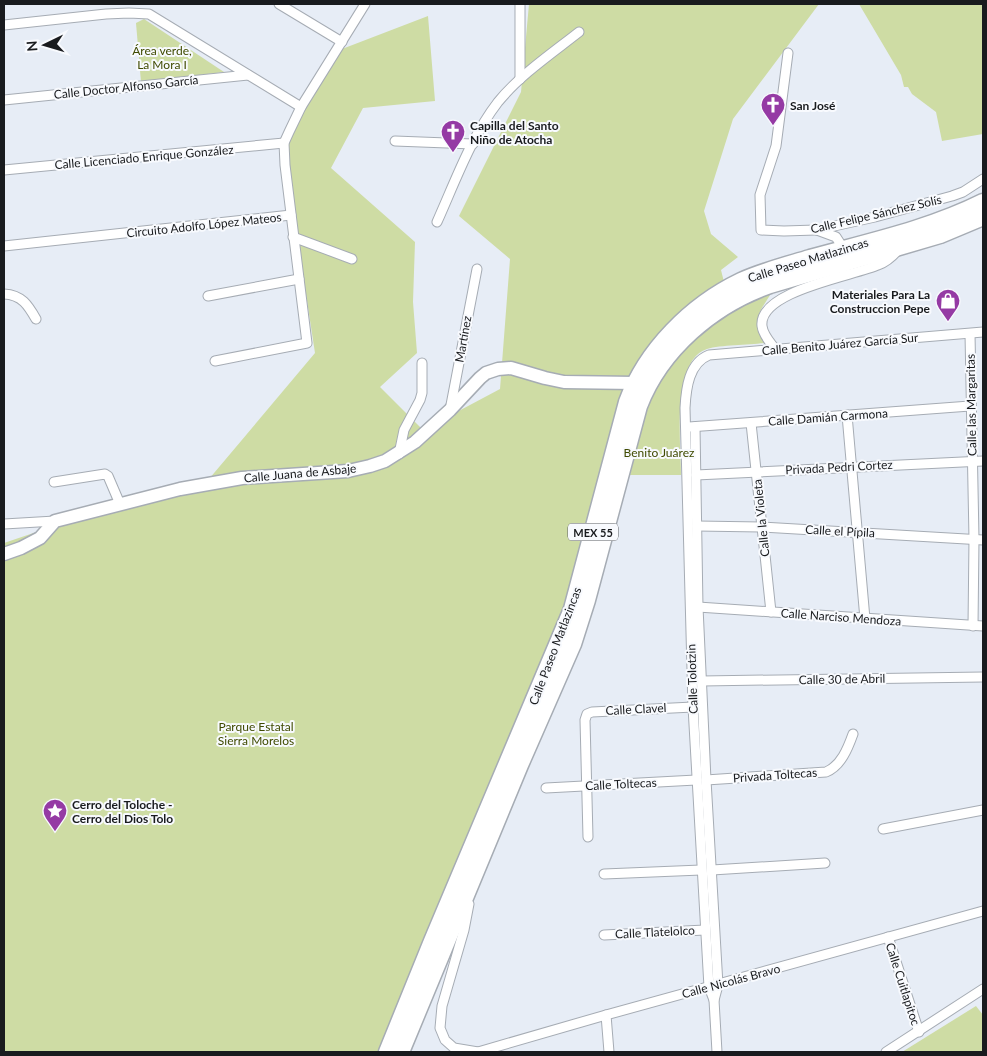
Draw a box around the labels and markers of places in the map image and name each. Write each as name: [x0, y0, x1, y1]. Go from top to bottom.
church icon: San José: [760, 92, 786, 126]
place label: San José: [790, 98, 836, 113]
place label: Capilla del Santo Niño de Atocha: [470, 118, 559, 147]
church icon: Capilla del Santo Niño de Atocha: [440, 119, 466, 153]
place label: Materiales Para La Construccion Pepe: [830, 287, 931, 316]
shop icon: Materiales Para La Construccion Pepe: [935, 288, 961, 322]
place label: Cerro del Toloche - Cerro del Dios Tolo: [72, 797, 173, 826]
place icon: Cerro del Toloche - Cerro del Dios Tolo: [42, 798, 68, 832]

